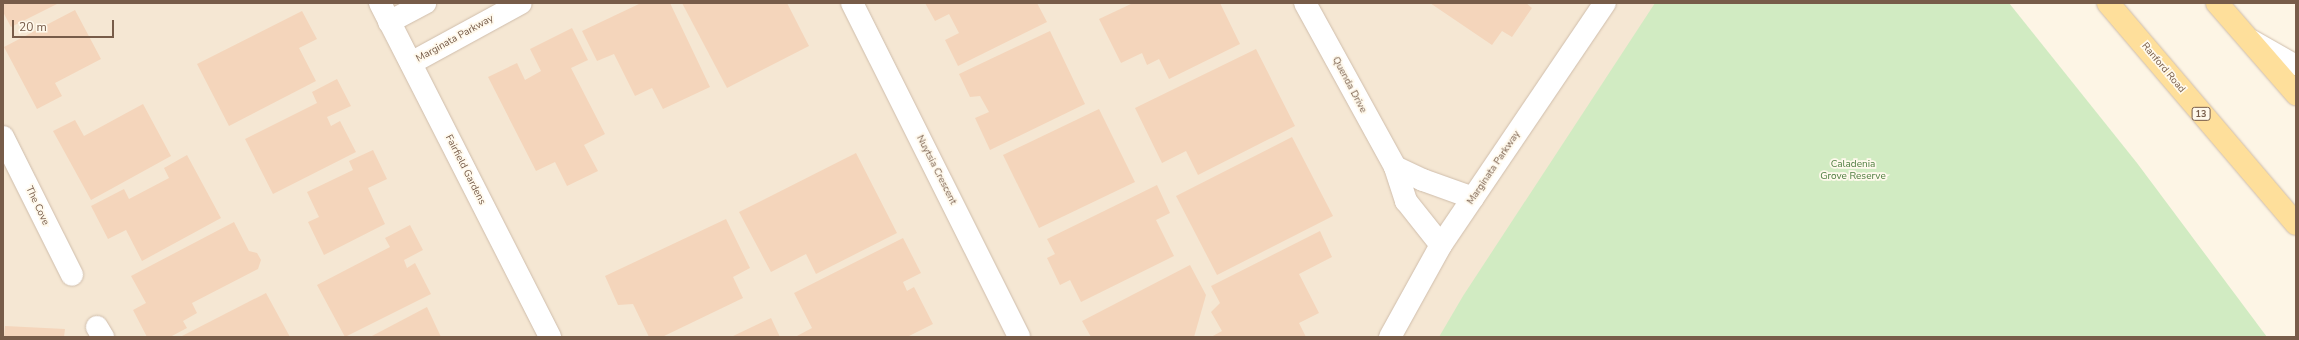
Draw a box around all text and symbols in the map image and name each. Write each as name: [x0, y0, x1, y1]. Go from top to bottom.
scale bar: [14, 12, 116, 38]
street label: Marginata Parkway: [414, 13, 496, 65]
text: 20 m: [19, 19, 47, 35]
street label: Ranford Road: [2139, 41, 2187, 95]
street label: Quenda Drive: [1329, 55, 1369, 115]
road number: 13: [2191, 107, 2211, 121]
street label: Marginata Parkway: [1465, 129, 1523, 207]
street label: Fairfield Gardens: [442, 133, 488, 207]
street label: Nuytsia Crescent: [913, 133, 959, 207]
park label: Caladenia Grove Reserve: [1820, 158, 1886, 182]
street label: The Cove: [23, 184, 51, 228]

